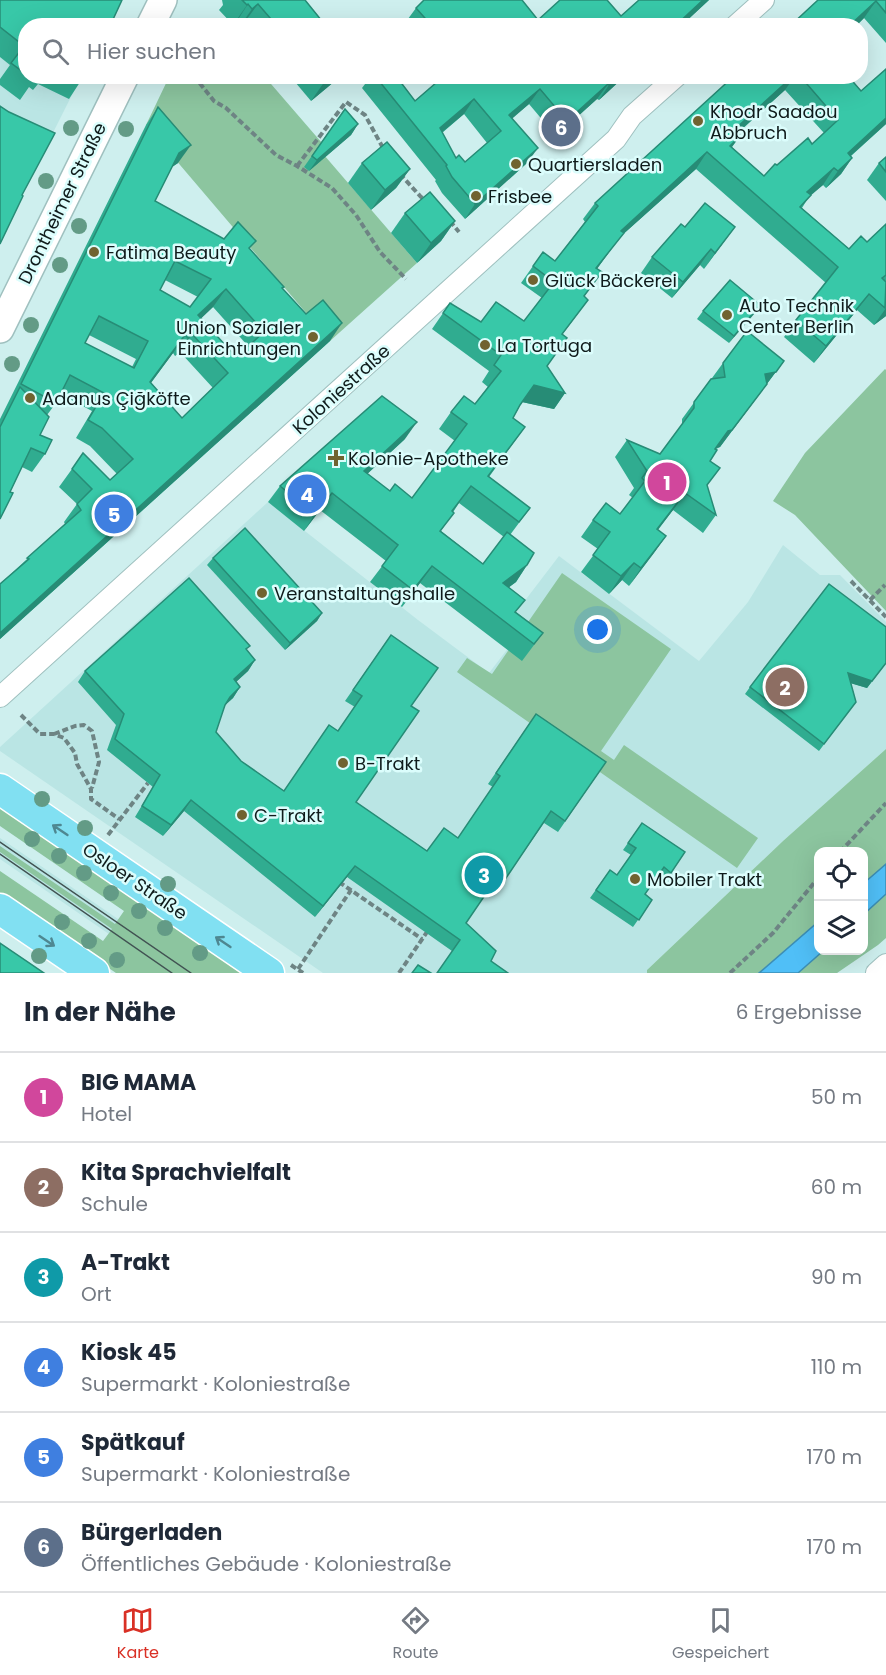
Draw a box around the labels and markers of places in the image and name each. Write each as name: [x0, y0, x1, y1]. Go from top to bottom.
place label: Khodr Saadou Abbruch: [710, 99, 838, 145]
pin: 6: [542, 104, 580, 150]
marker: Khodr Saadou Abbruch: [691, 114, 705, 128]
place label: Quartiersladen: [528, 152, 662, 177]
marker: Quartiersladen: [509, 157, 523, 171]
place label: Frisbee: [488, 184, 552, 209]
marker: Frisbee: [469, 189, 483, 203]
place label: Fatima Beauty: [106, 240, 236, 265]
marker: Fatima Beauty: [87, 245, 101, 259]
place label: Glück Bäckerei: [545, 268, 677, 293]
marker: Glück Bäckerei: [526, 273, 540, 287]
place label: Auto Technik Center Berlin: [739, 293, 855, 339]
marker: Auto Technik Center Berlin: [720, 308, 734, 322]
place label: Union Sozialer Einrichtungen: [176, 315, 301, 361]
marker: Union Sozialer Einrichtungen: [306, 330, 320, 344]
place label: La Tortuga: [497, 333, 592, 358]
marker: La Tortuga: [478, 338, 492, 352]
place label: Adanus Çiğköfte: [42, 386, 191, 411]
marker: Adanus Çiğköfte: [23, 391, 37, 405]
place label: Kolonie-Apotheke: [348, 446, 509, 471]
marker: Kolonie-Apotheke: [329, 451, 343, 465]
pin: 1: [648, 460, 686, 504]
pin: 4: [288, 472, 326, 516]
pin: 5: [94, 492, 134, 536]
place label: Veranstaltungshalle: [274, 581, 455, 606]
marker: Veranstaltungshalle: [255, 586, 269, 600]
pin: 2: [766, 664, 804, 710]
place label: B-Trakt: [355, 751, 420, 776]
marker: B-Trakt: [336, 756, 350, 770]
place label: C-Trakt: [254, 803, 322, 828]
marker: C-Trakt: [235, 808, 249, 822]
pin: 3: [464, 852, 504, 898]
place label: Mobiler Trakt: [647, 867, 762, 892]
marker: Mobiler Trakt: [628, 872, 642, 886]

